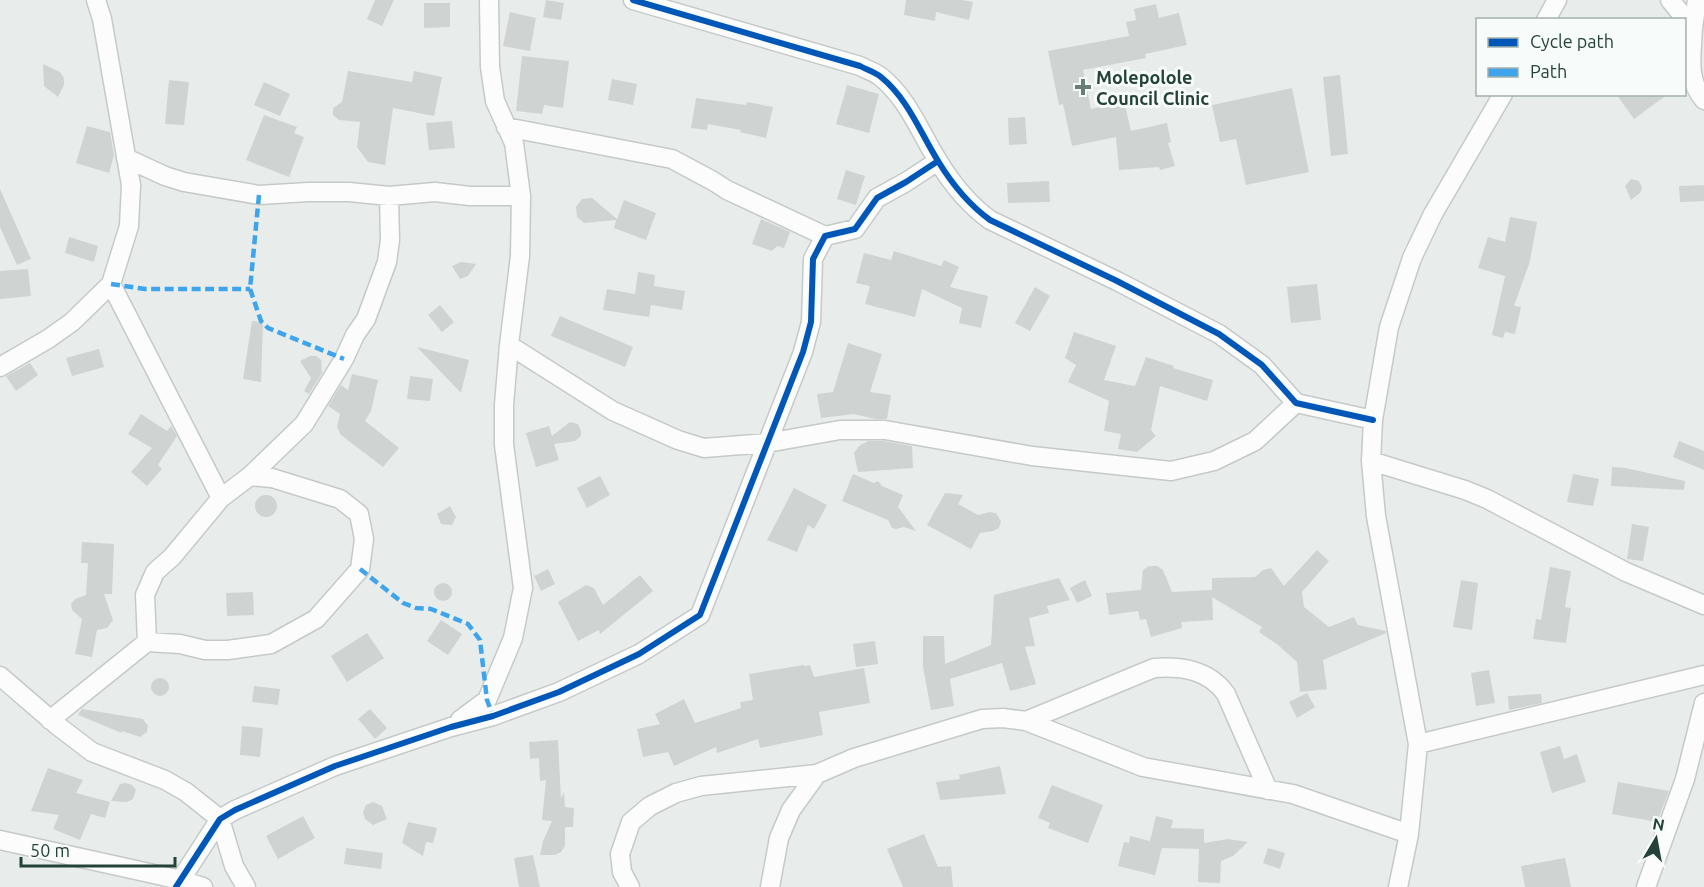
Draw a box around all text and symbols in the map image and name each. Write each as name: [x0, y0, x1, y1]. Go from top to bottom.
legend: [1476, 18, 1686, 96]
text: Cycle path: [1530, 31, 1614, 51]
text: Path: [1530, 61, 1567, 81]
place label: Molepolole Council Clinic: [1096, 67, 1209, 108]
marker: Molepolole Council Clinic: [1074, 78, 1092, 96]
north arrow: [1626, 809, 1686, 869]
text: N: [1651, 814, 1666, 834]
scale bar: [21, 830, 176, 868]
text: 50 m: [30, 840, 70, 860]

